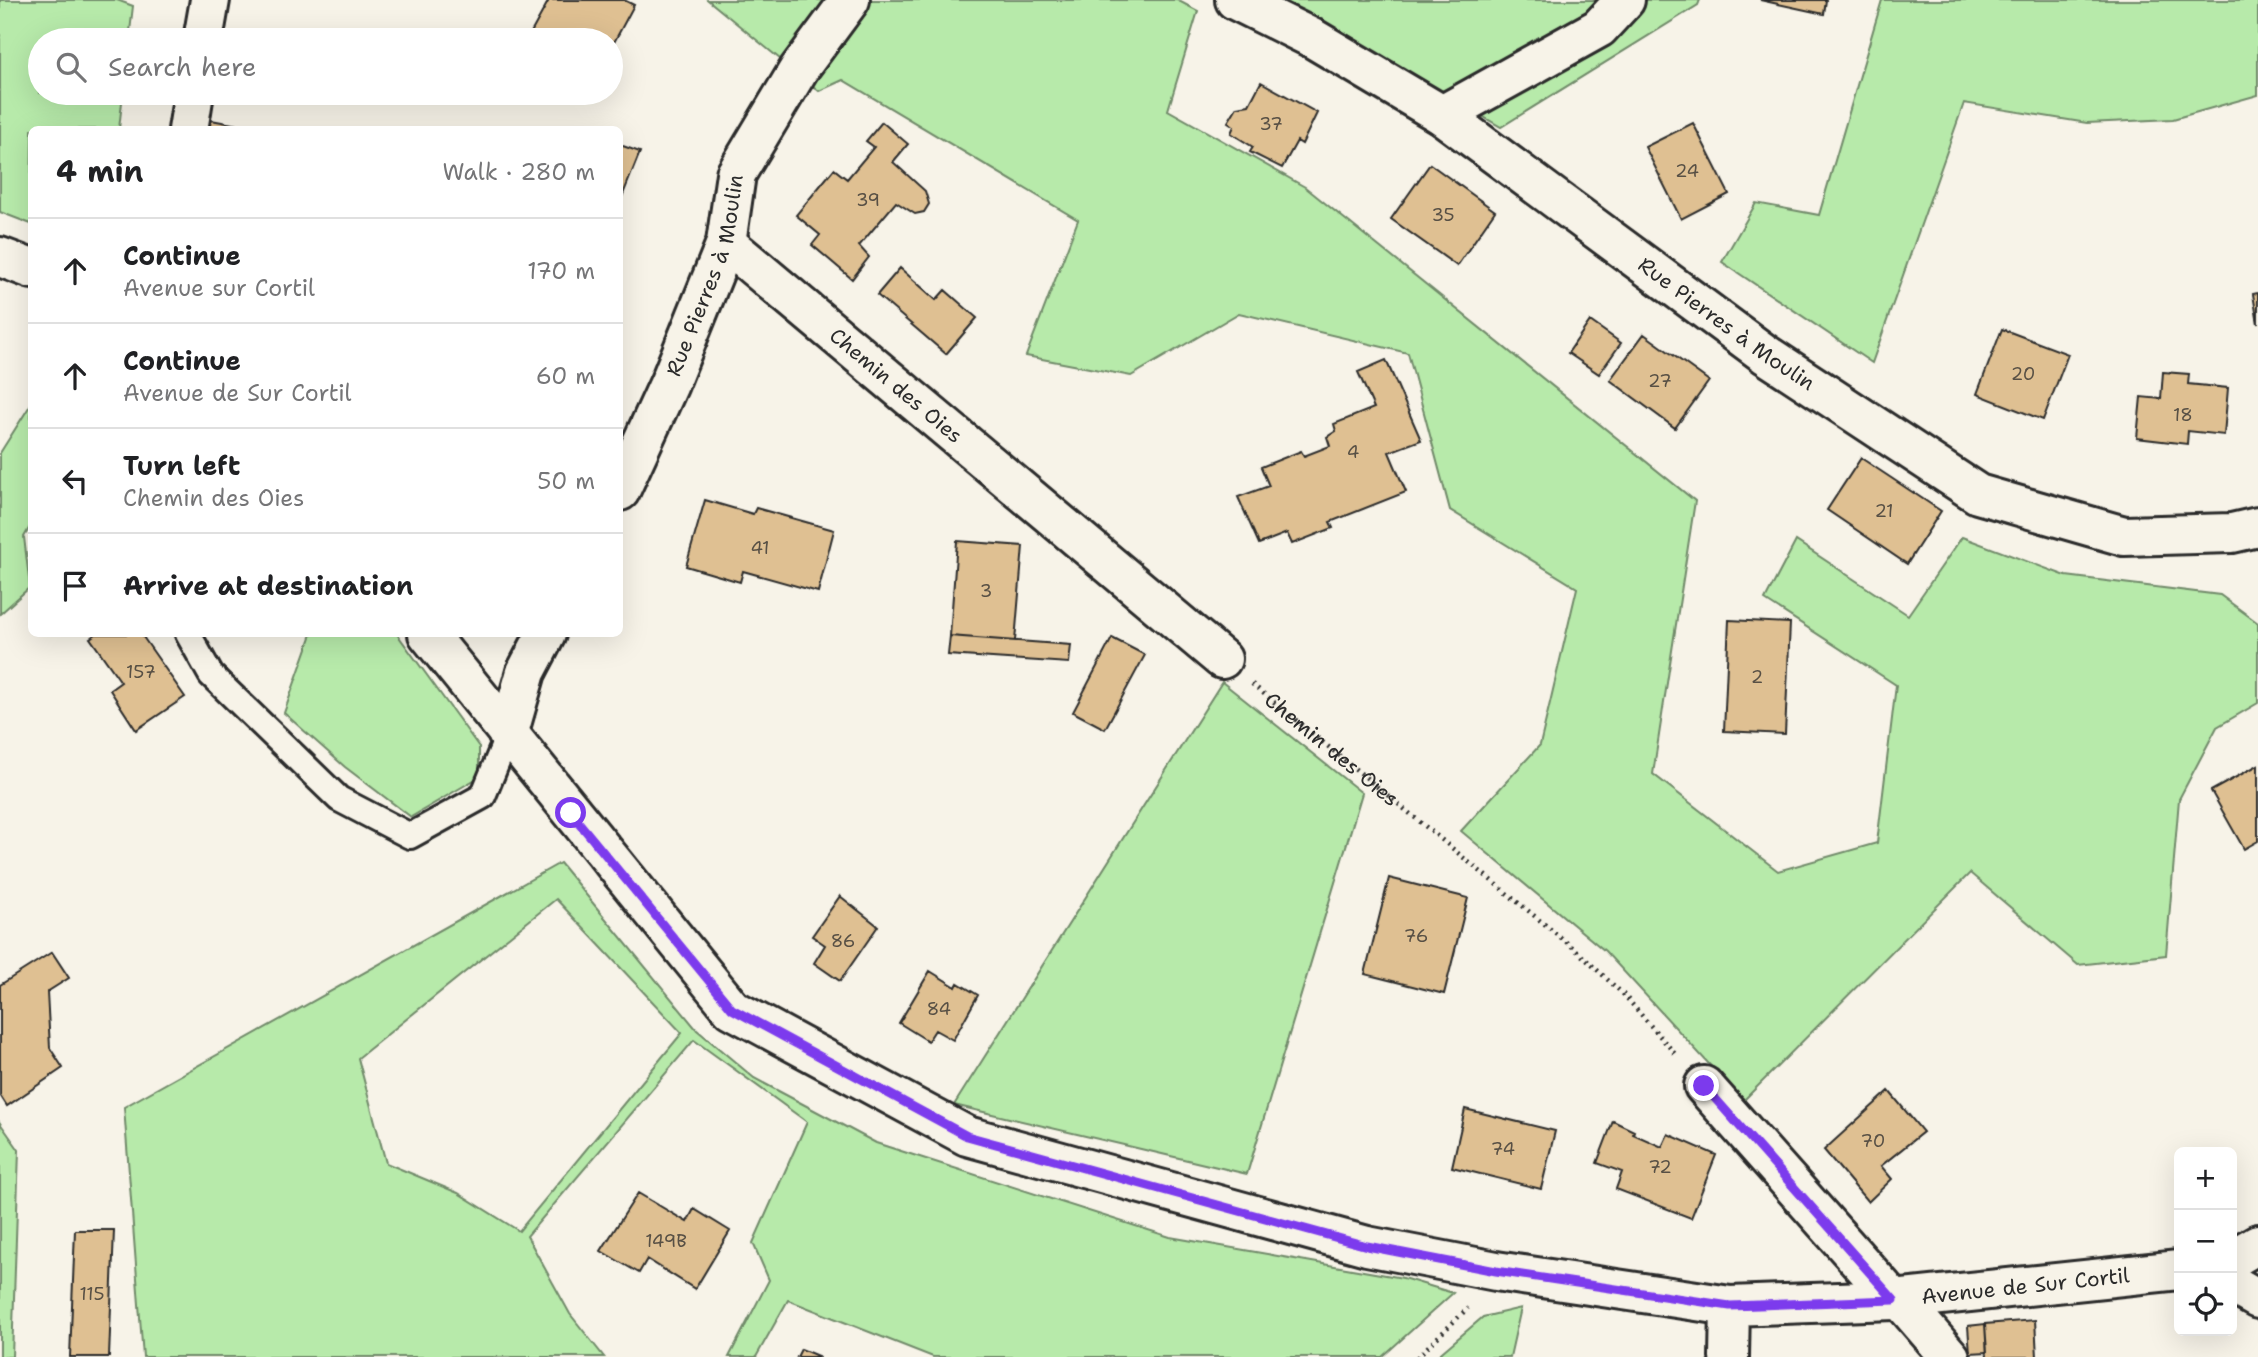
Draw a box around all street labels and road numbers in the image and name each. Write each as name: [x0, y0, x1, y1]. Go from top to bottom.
street label: Rue Pierres à Moulin: [660, 173, 750, 380]
street label: Rue Pierres à Moulin: [1632, 251, 1820, 397]
street label: Chemin des Oies: [824, 322, 969, 450]
street label: Chemin des Oies: [1259, 686, 1405, 813]
street label: Avenue de Sur Cortil: [1920, 1261, 2131, 1311]

